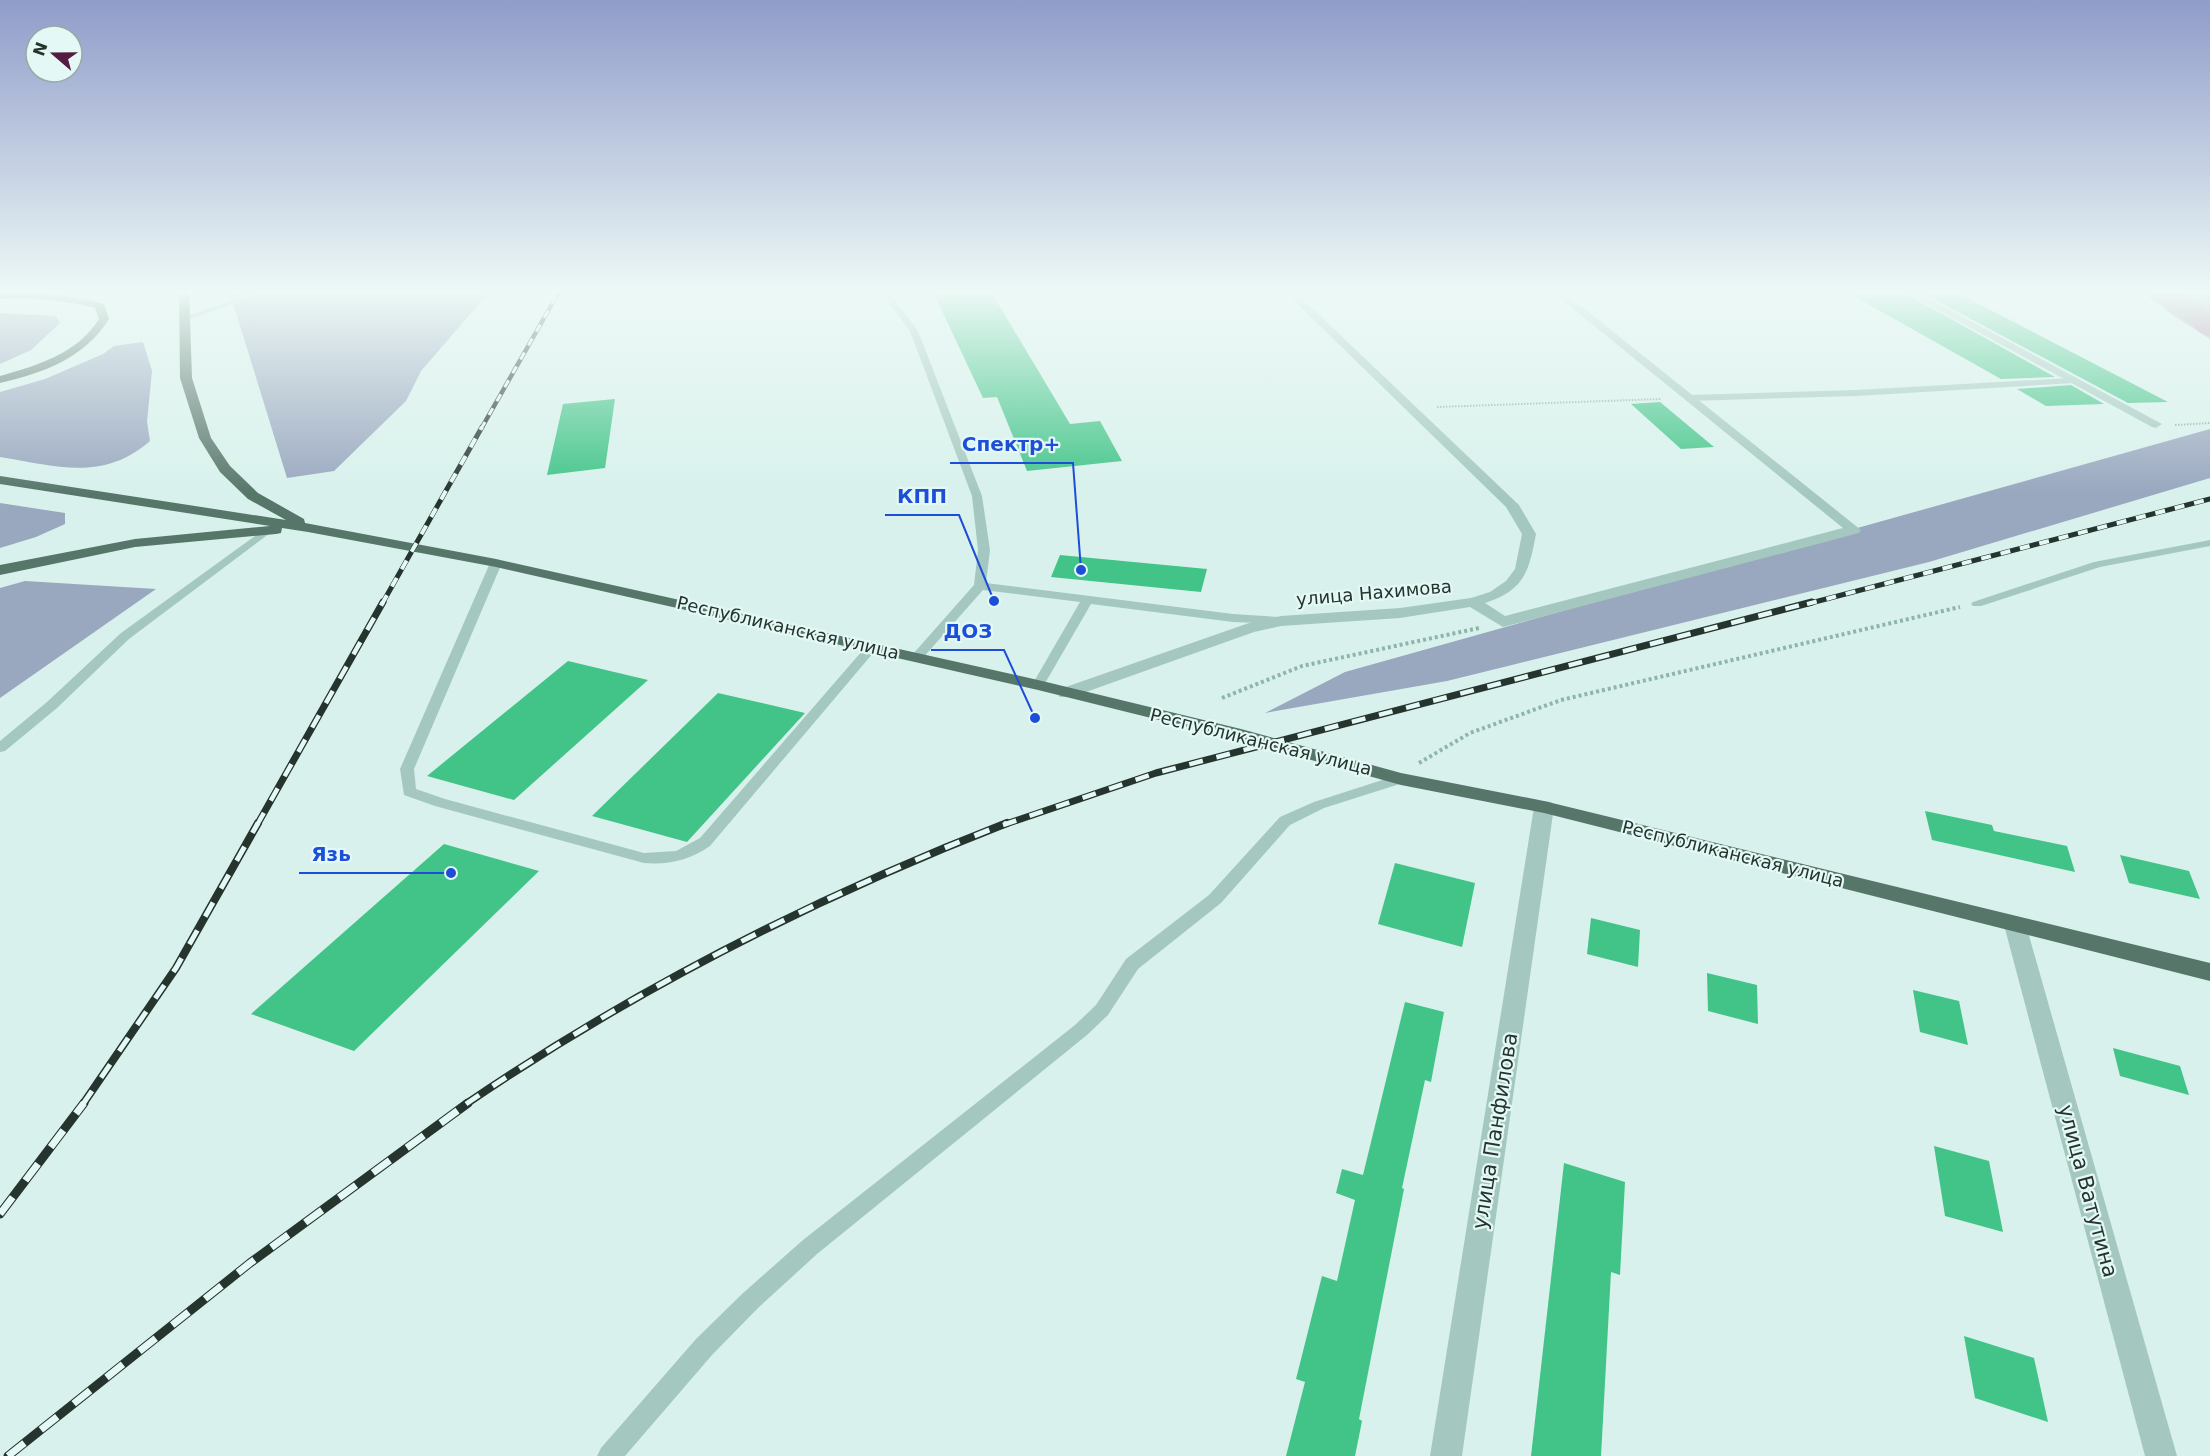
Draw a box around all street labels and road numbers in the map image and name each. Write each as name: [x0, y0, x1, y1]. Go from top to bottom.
street label: улица Нахимова: [1295, 575, 1453, 610]
street label: Республиканская улица: [675, 592, 901, 663]
street label: Республиканская улица: [1148, 704, 1374, 779]
street label: Республиканская улица: [1620, 816, 1846, 891]
street label: улица Панфилова: [1468, 1031, 1522, 1231]
street label: улица Ватутина: [2053, 1102, 2123, 1280]

